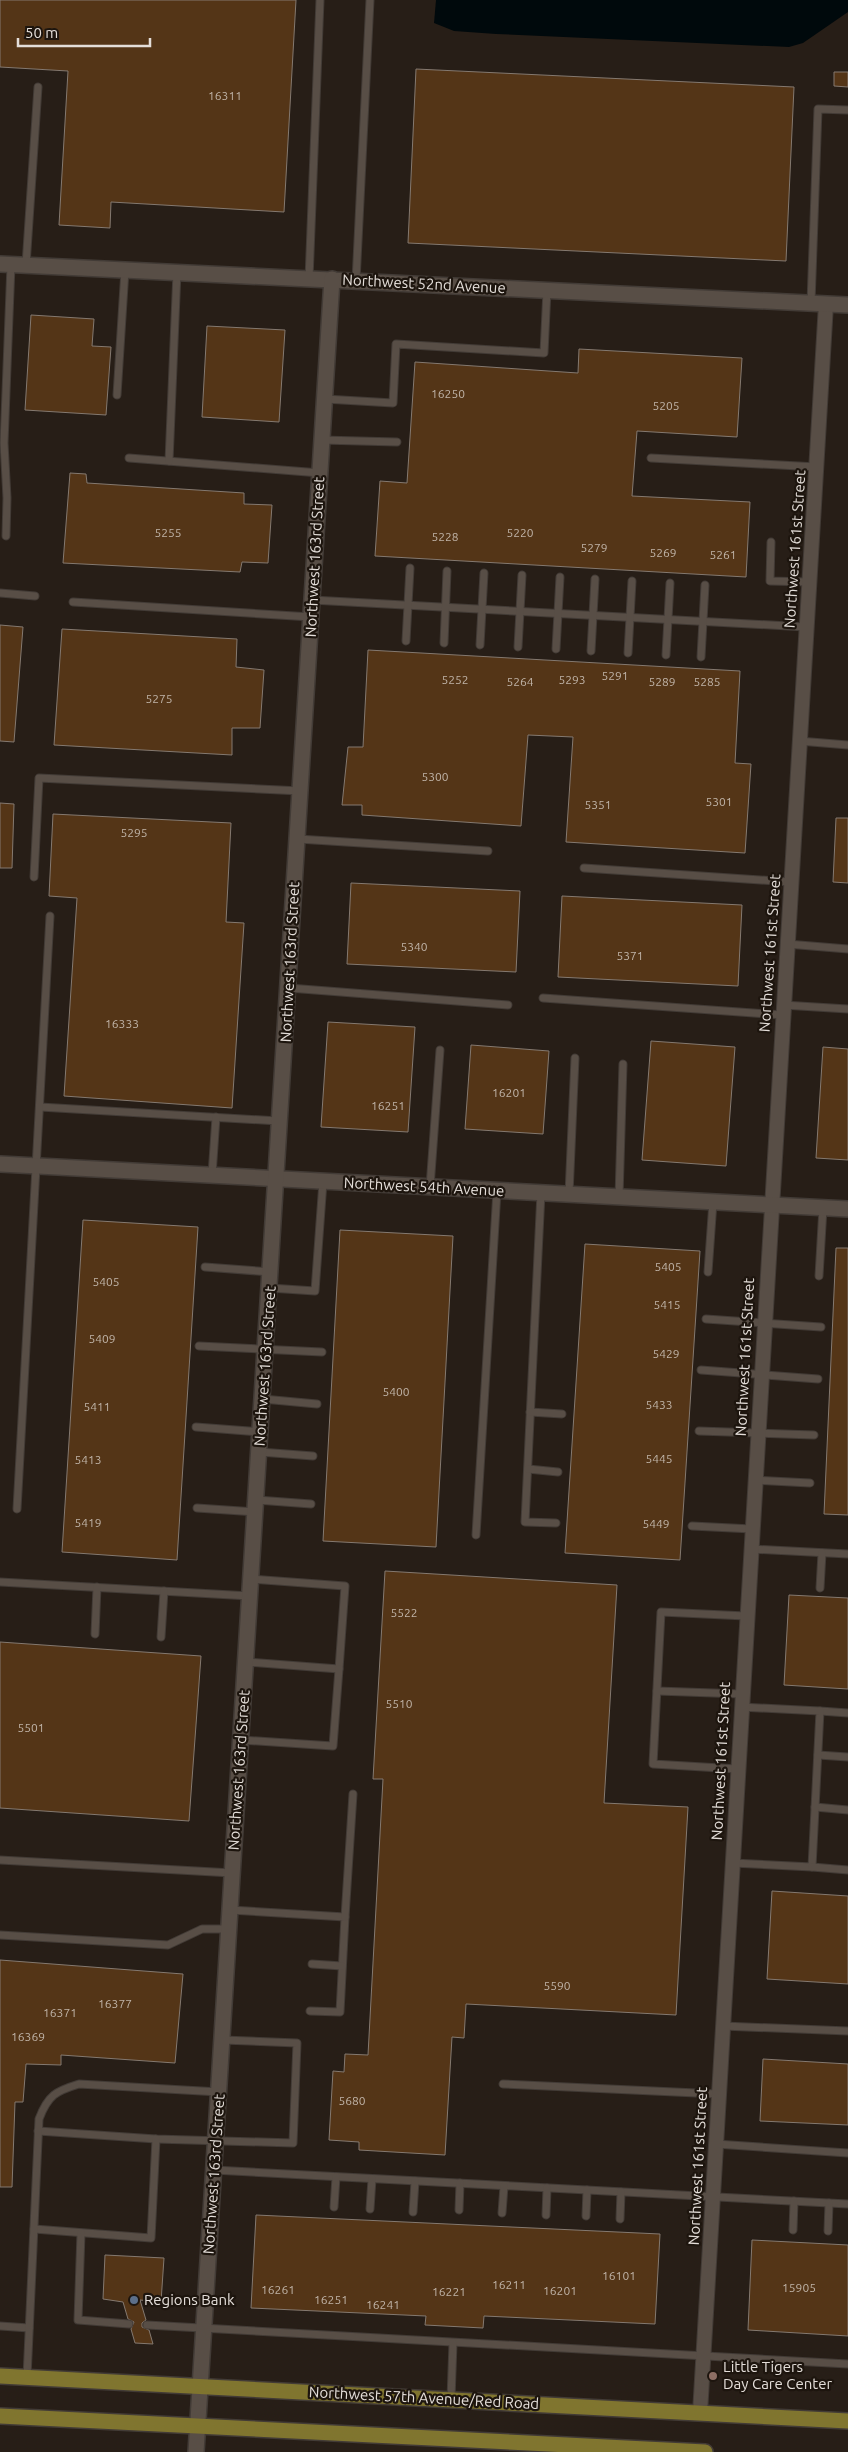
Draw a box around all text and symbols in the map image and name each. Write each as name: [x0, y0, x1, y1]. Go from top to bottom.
scale bar: [18, 15, 150, 47]
text: 50 m: [25, 24, 58, 41]
house number: 16311: [208, 89, 242, 102]
street label: Northwest 52nd Avenue: [342, 271, 506, 296]
house number: 16250: [431, 387, 465, 400]
house number: 5205: [652, 399, 680, 412]
street label: Northwest 161st Street: [780, 469, 809, 629]
street label: Northwest 163rd Street: [302, 476, 327, 638]
house number: 5255: [154, 526, 182, 539]
house number: 5220: [506, 526, 534, 539]
house number: 5228: [431, 530, 459, 543]
house number: 5279: [580, 541, 608, 554]
house number: 5269: [649, 546, 677, 559]
house number: 5261: [709, 548, 737, 561]
house number: 5291: [601, 669, 629, 682]
house number: 5252: [441, 673, 469, 686]
house number: 5293: [558, 673, 586, 686]
house number: 5264: [506, 675, 534, 688]
house number: 5289: [648, 675, 676, 688]
house number: 5285: [693, 675, 721, 688]
house number: 5275: [145, 692, 173, 705]
house number: 5300: [421, 770, 449, 783]
house number: 5301: [705, 795, 733, 808]
house number: 5351: [584, 798, 612, 811]
house number: 5295: [120, 826, 148, 839]
street label: Northwest 161st Street: [755, 873, 784, 1033]
street label: Northwest 163rd Street: [277, 881, 302, 1043]
house number: 5340: [400, 940, 428, 953]
house number: 5371: [616, 949, 644, 962]
house number: 16333: [105, 1017, 139, 1030]
house number: 16201: [492, 1086, 526, 1099]
house number: 16251: [371, 1099, 405, 1112]
street label: Northwest 54th Avenue: [343, 1174, 505, 1199]
house number: 5405: [654, 1260, 682, 1273]
house number: 5405: [92, 1275, 120, 1288]
street label: Northwest 161st Street: [732, 1277, 757, 1437]
street label: Northwest 163rd Street: [250, 1285, 279, 1447]
house number: 5415: [653, 1298, 681, 1311]
house number: 5409: [88, 1332, 116, 1345]
house number: 5429: [652, 1347, 680, 1360]
house number: 5400: [382, 1385, 410, 1398]
house number: 5433: [645, 1398, 673, 1411]
house number: 5411: [83, 1400, 111, 1413]
house number: 5445: [645, 1452, 673, 1465]
house number: 5413: [74, 1453, 102, 1466]
house number: 5419: [74, 1516, 102, 1529]
house number: 5449: [642, 1517, 670, 1530]
house number: 5522: [390, 1606, 418, 1619]
street label: Northwest 161st Street: [708, 1681, 733, 1841]
street label: Northwest 163rd Street: [224, 1689, 253, 1851]
house number: 5510: [385, 1697, 413, 1710]
house number: 5501: [17, 1721, 45, 1734]
house number: 5590: [543, 1979, 571, 1992]
house number: 16377: [98, 1997, 132, 2010]
house number: 16371: [43, 2006, 77, 2019]
house number: 16369: [11, 2030, 45, 2043]
street label: Northwest 161st Street: [685, 2086, 710, 2246]
street label: Northwest 163rd Street: [199, 2093, 228, 2255]
house number: 5680: [338, 2094, 366, 2107]
house number: 16101: [602, 2269, 636, 2282]
house number: 16211: [492, 2278, 526, 2291]
house number: 15905: [782, 2281, 816, 2294]
house number: 16261: [261, 2283, 295, 2296]
house number: 16201: [543, 2284, 577, 2297]
house number: 16221: [432, 2285, 466, 2298]
place label: Regions Bank: [144, 2291, 235, 2308]
house number: 16251: [314, 2293, 348, 2306]
marker: Regions Bank: [128, 2294, 140, 2306]
house number: 16241: [366, 2298, 400, 2311]
place label: Little Tigers Day Care Center: [723, 2358, 832, 2392]
marker: Little Tigers Day Care Center: [707, 2370, 719, 2382]
street label: Northwest 57th Avenue/Red Road: [308, 2383, 540, 2412]

